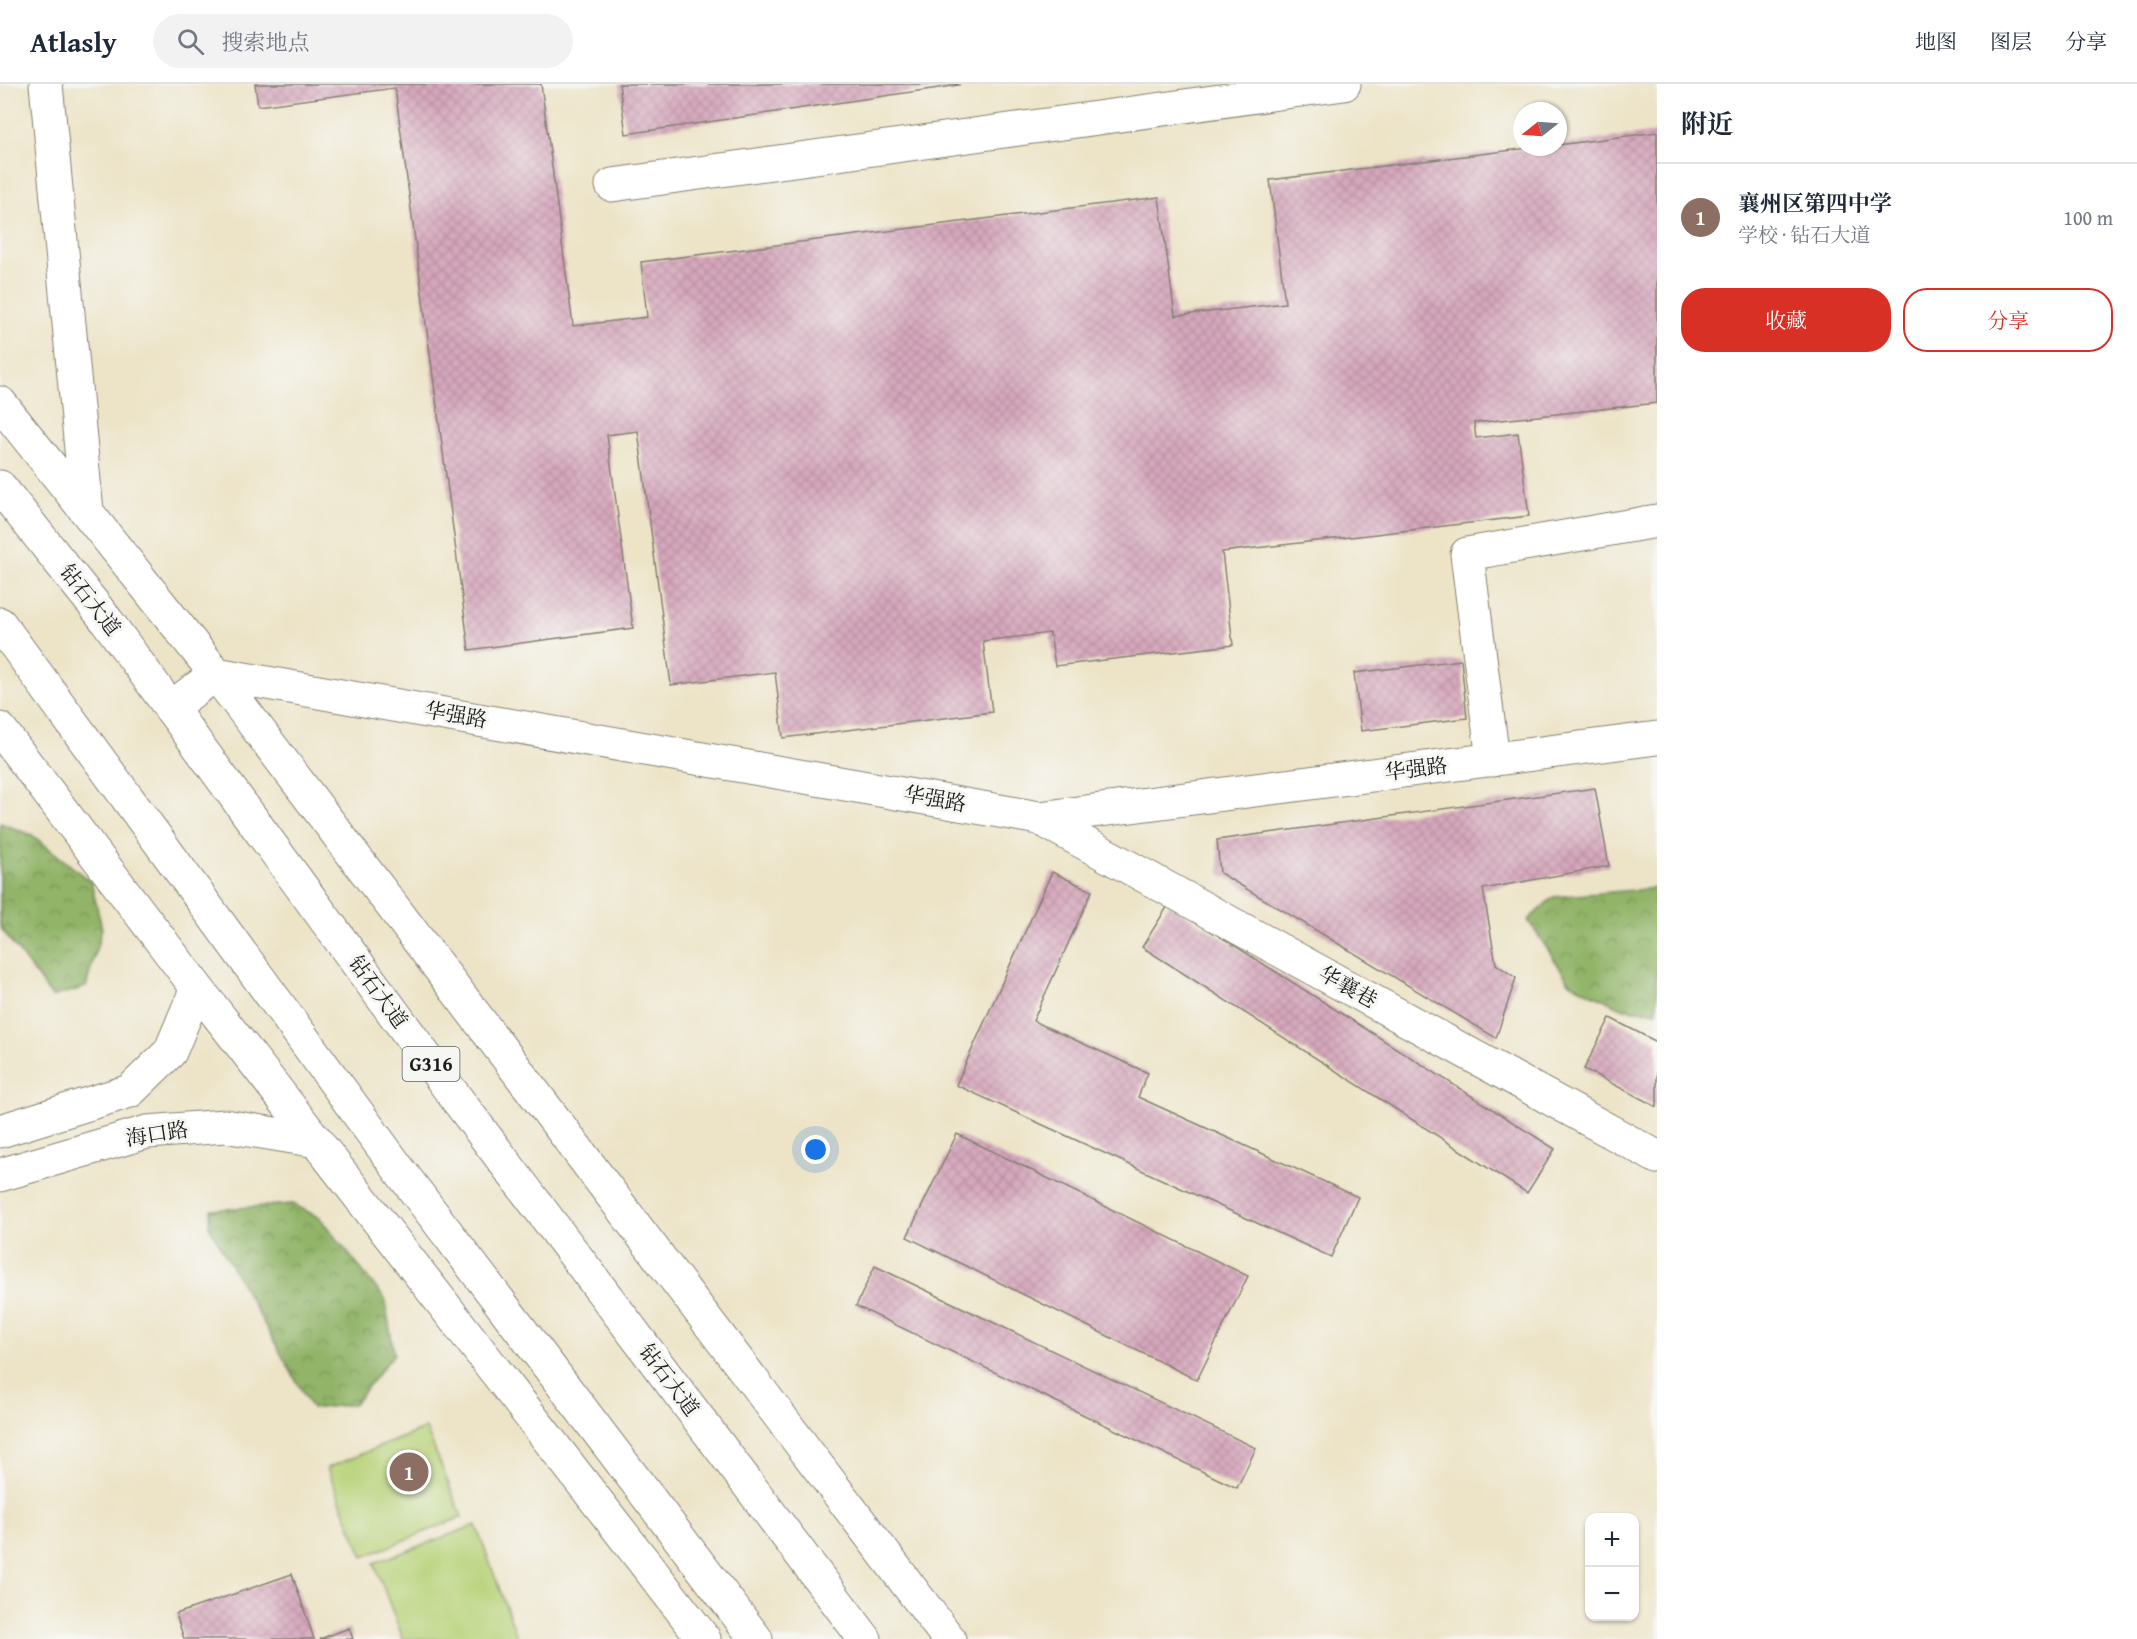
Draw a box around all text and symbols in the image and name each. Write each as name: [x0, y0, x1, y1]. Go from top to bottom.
search box: [153, 14, 573, 68]
text: Atlasly: [30, 21, 117, 62]
icon: search: [174, 25, 207, 58]
text: 搜索地点: [222, 26, 310, 58]
text: 地图: [1915, 26, 1957, 57]
text: 图层: [1990, 26, 2032, 57]
text: 分享: [2065, 26, 2107, 57]
north arrow: [1513, 102, 1567, 156]
text: 附近: [1681, 104, 1733, 143]
text: 襄州区第四中学: [1738, 187, 1892, 219]
text: 1: [1695, 203, 1706, 232]
text: 100 m: [2063, 203, 2113, 232]
text: 学校 · 钻石大道: [1738, 220, 1870, 249]
button: 收藏: [1681, 288, 1891, 352]
button: 分享: [1903, 288, 2113, 352]
street label: 钻石大道: [52, 557, 128, 642]
street label: 华强路: [422, 694, 490, 735]
street label: 华强路: [1383, 749, 1449, 788]
street label: 华强路: [901, 778, 969, 819]
street label: 钻石大道: [341, 949, 416, 1035]
street label: 华襄巷: [1313, 958, 1383, 1015]
road number: G316: [402, 1047, 460, 1081]
street label: 海口路: [123, 1113, 190, 1154]
your location: [801, 1135, 830, 1164]
street label: 钻石大道: [632, 1337, 707, 1423]
pin: 1: [390, 1450, 428, 1494]
map controls: [1585, 1513, 1639, 1621]
button: +: [1585, 1513, 1639, 1567]
button: −: [1585, 1567, 1639, 1621]

